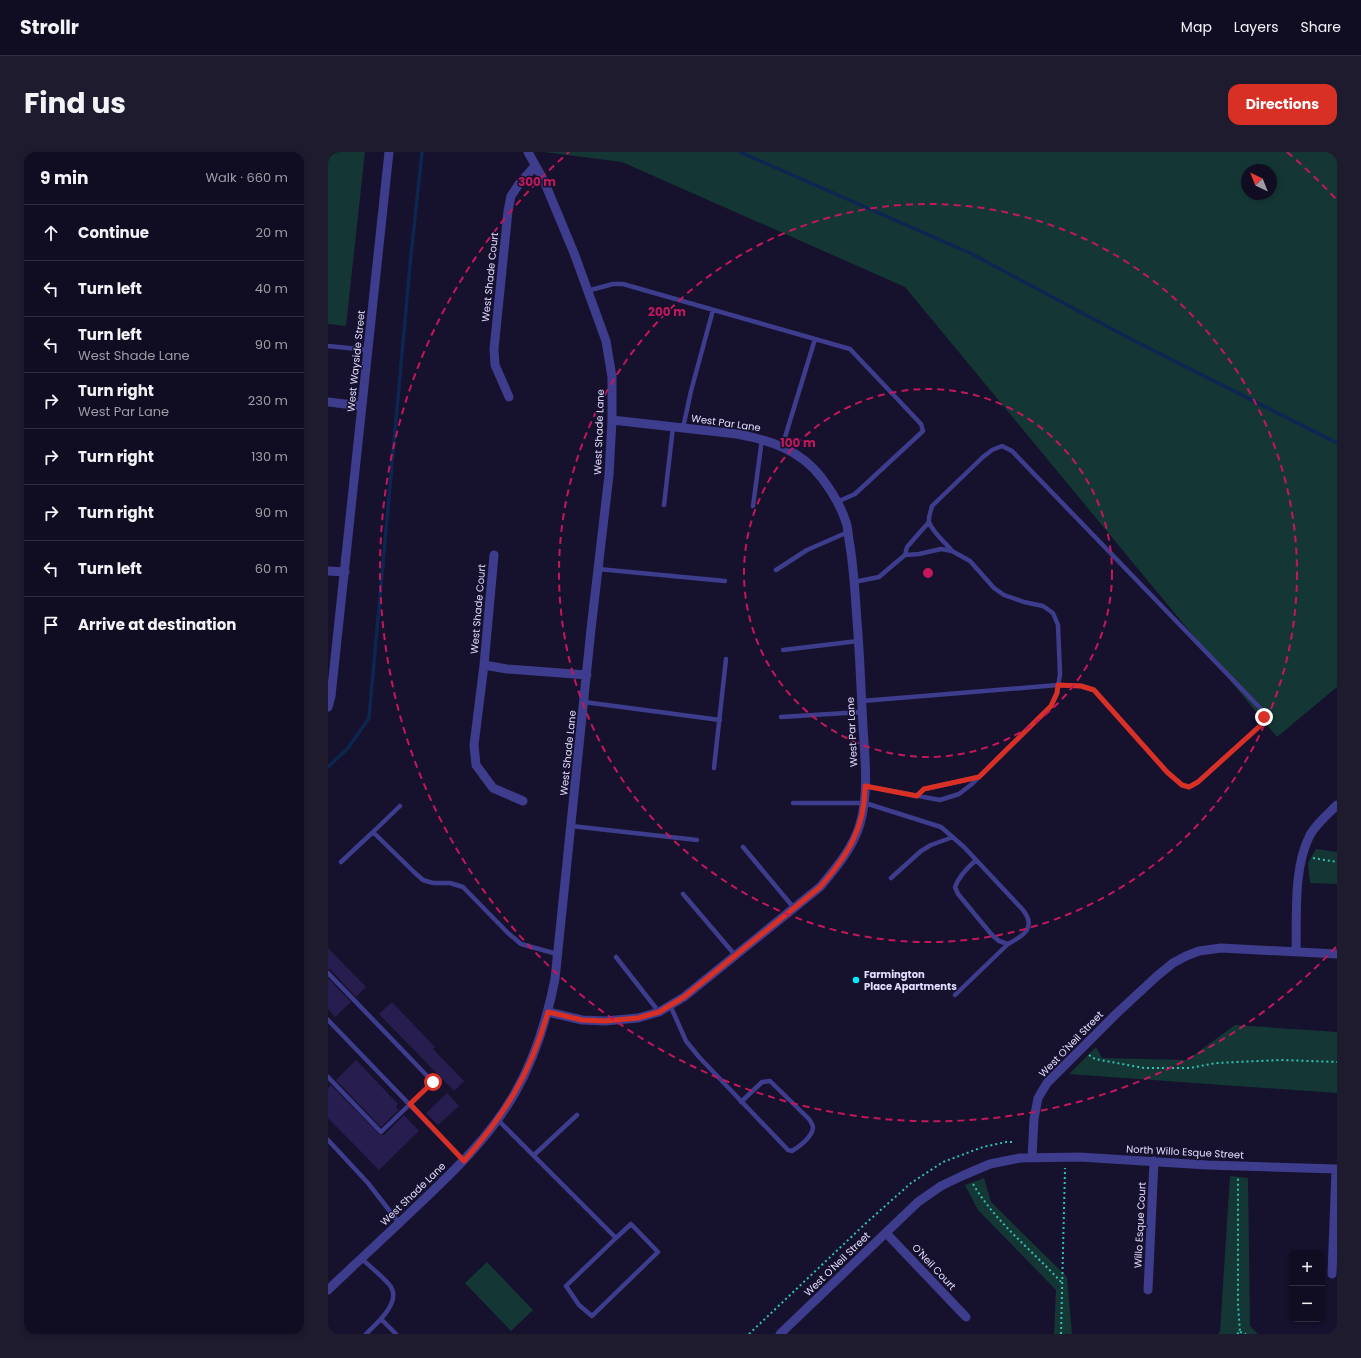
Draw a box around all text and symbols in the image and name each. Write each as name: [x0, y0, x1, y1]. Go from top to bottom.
text: Strollr: [20, 14, 79, 41]
text: Map: [1181, 17, 1212, 37]
text: Layers: [1234, 17, 1278, 37]
text: Share: [1300, 17, 1341, 37]
text: Find us: [24, 84, 126, 123]
button: Directions: [1228, 84, 1337, 125]
north arrow: [1241, 164, 1277, 200]
text: 9 min: [40, 166, 89, 190]
text: Walk · 660 m: [205, 168, 288, 187]
text: 300 m: [518, 173, 556, 190]
icon: ahead: [40, 222, 62, 244]
text: Continue: [78, 222, 149, 243]
text: 20 m: [255, 223, 288, 242]
street label: West Shade Court: [478, 231, 502, 323]
icon: left: [40, 278, 62, 300]
text: Turn left: [78, 278, 142, 299]
text: 40 m: [255, 279, 288, 298]
text: 200 m: [648, 303, 686, 320]
street label: West Wayside Street: [343, 309, 369, 413]
text: Turn left: [78, 324, 142, 345]
icon: left: [40, 334, 62, 356]
text: 90 m: [255, 335, 288, 354]
text: West Shade Lane: [78, 346, 190, 365]
text: Turn right: [78, 380, 154, 401]
street label: West Shade Lane: [590, 389, 608, 475]
icon: right: [40, 390, 62, 412]
text: 230 m: [248, 391, 288, 410]
text: West Par Lane: [78, 402, 169, 421]
street label: West Par Lane: [690, 411, 762, 435]
text: 100 m: [780, 434, 816, 451]
icon: right: [40, 446, 62, 468]
text: Turn right: [78, 446, 154, 467]
text: 130 m: [251, 447, 288, 466]
icon: right: [40, 502, 62, 524]
text: Turn right: [78, 502, 154, 523]
text: 90 m: [255, 503, 288, 522]
icon: left: [40, 558, 62, 580]
text: Turn left: [78, 558, 142, 579]
text: 60 m: [255, 559, 288, 578]
street label: West Shade Court: [467, 563, 489, 655]
centre of rings: [921, 566, 935, 580]
icon: arrive: [40, 614, 62, 636]
text: Arrive at destination: [78, 614, 236, 635]
street label: West Par Lane: [843, 697, 861, 767]
route end: [1255, 708, 1273, 726]
street label: West Shade Lane: [556, 710, 580, 796]
place label: Farmington Place Apartments: [864, 967, 957, 994]
marker: Farmington Place Apartments: [851, 975, 861, 985]
street label: West O'Neil Street: [1035, 1007, 1107, 1081]
route start: [424, 1073, 442, 1091]
street label: North Willo Esque Street: [1126, 1141, 1245, 1163]
street label: West Shade Lane: [377, 1159, 449, 1229]
street label: Willo Esque Court: [1130, 1181, 1150, 1269]
street label: West O'Neil Street: [800, 1228, 874, 1300]
street label: O'Neil Court: [909, 1241, 960, 1294]
map controls: [1289, 1250, 1325, 1322]
button: +: [1289, 1250, 1325, 1286]
button: −: [1289, 1286, 1325, 1322]

